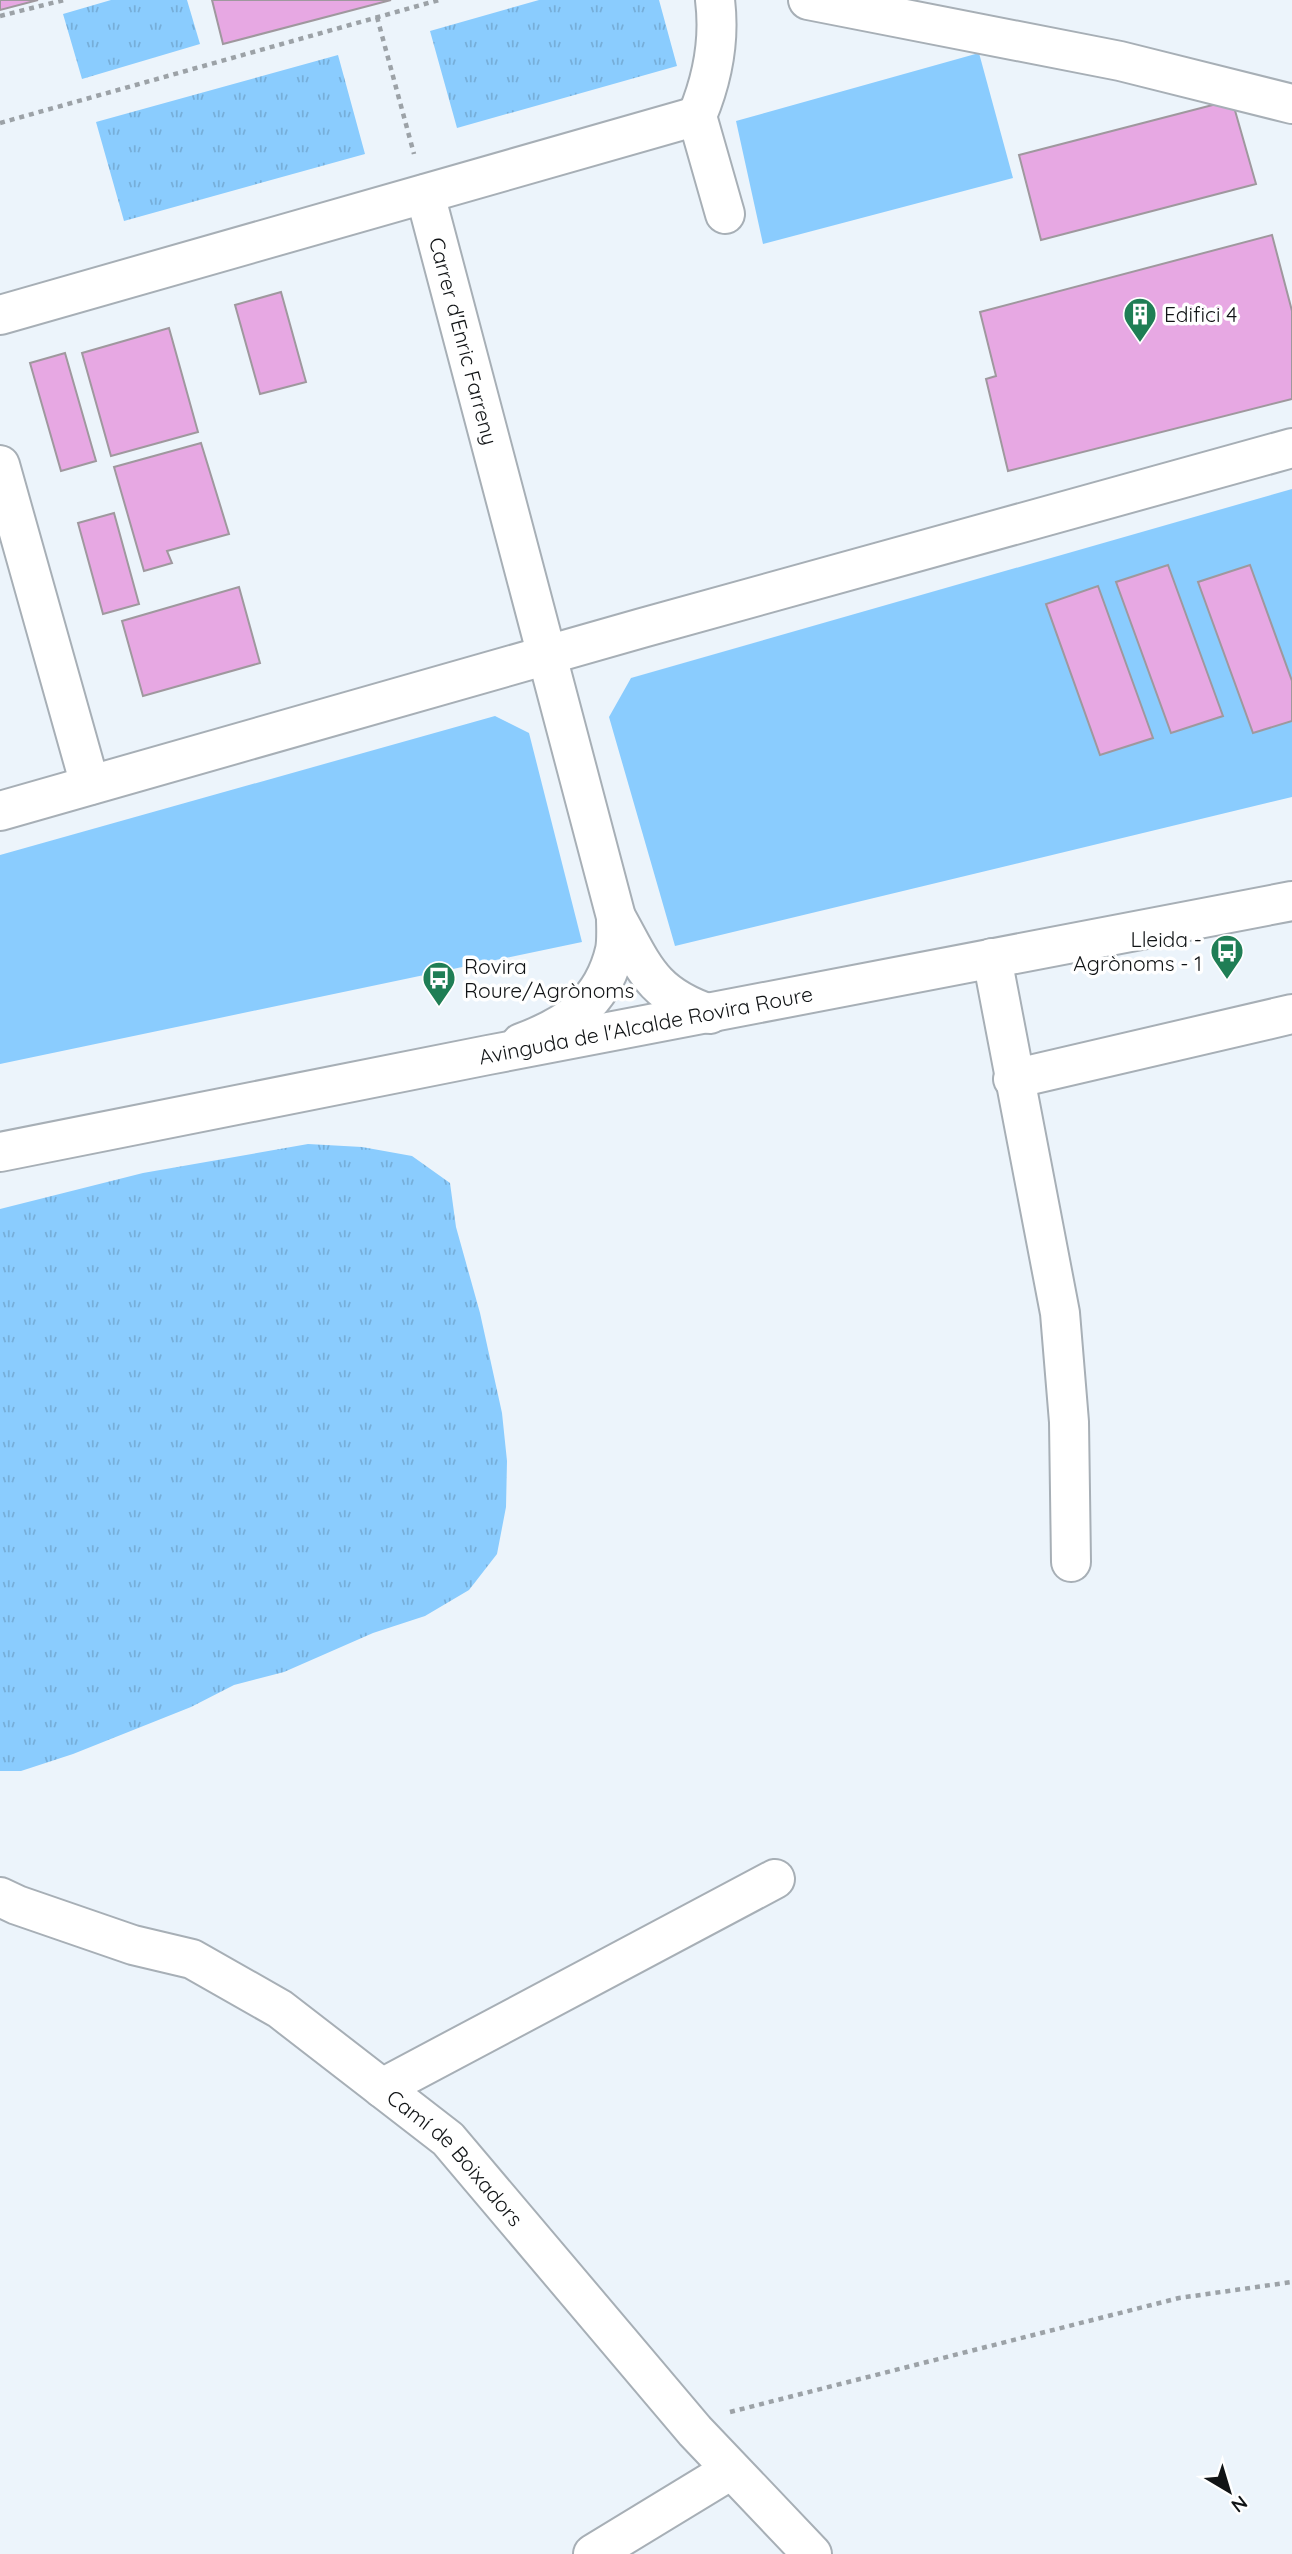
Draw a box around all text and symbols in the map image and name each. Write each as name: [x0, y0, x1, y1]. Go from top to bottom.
street label: Carrer d'Enric Farreny: [424, 234, 504, 448]
building icon: Edifici 4: [1121, 295, 1159, 344]
place label: Edifici 4: [1164, 301, 1237, 327]
place label: Lleida - Agrònoms - 1: [1073, 926, 1202, 976]
bus stop icon: Lleida - Agrònoms - 1: [1208, 932, 1246, 981]
place label: Rovira Roure/Agrònoms: [464, 953, 634, 1003]
bus stop icon: Rovira Roure/Agrònoms: [420, 959, 458, 1008]
street label: Avinguda de l'Alcalde Rovira Roure: [476, 980, 815, 1070]
street label: Camí de Boixadors: [382, 2084, 529, 2231]
north arrow: [1194, 2456, 1264, 2526]
text: N: [1227, 2491, 1252, 2518]

